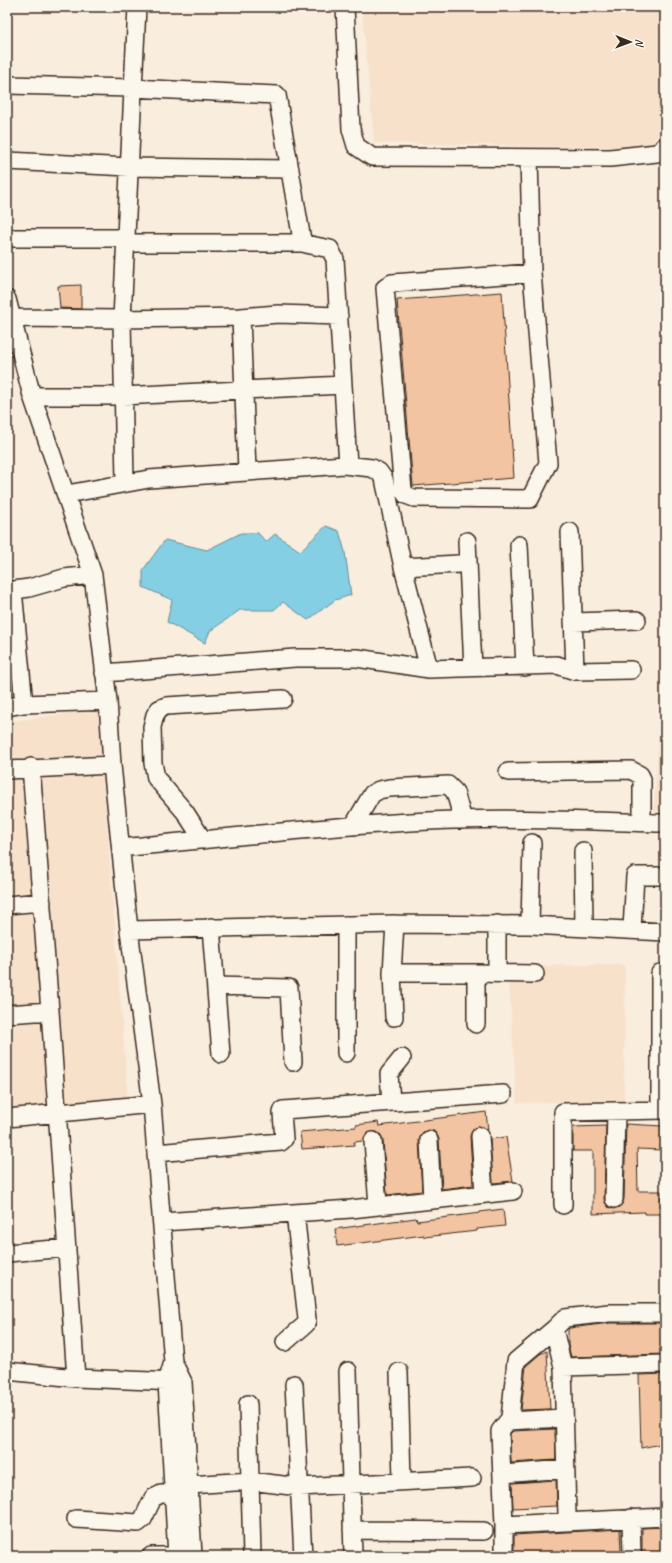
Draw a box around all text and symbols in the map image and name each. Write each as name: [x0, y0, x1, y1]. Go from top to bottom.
north arrow: [610, 22, 650, 62]
text: N: [633, 39, 647, 48]

